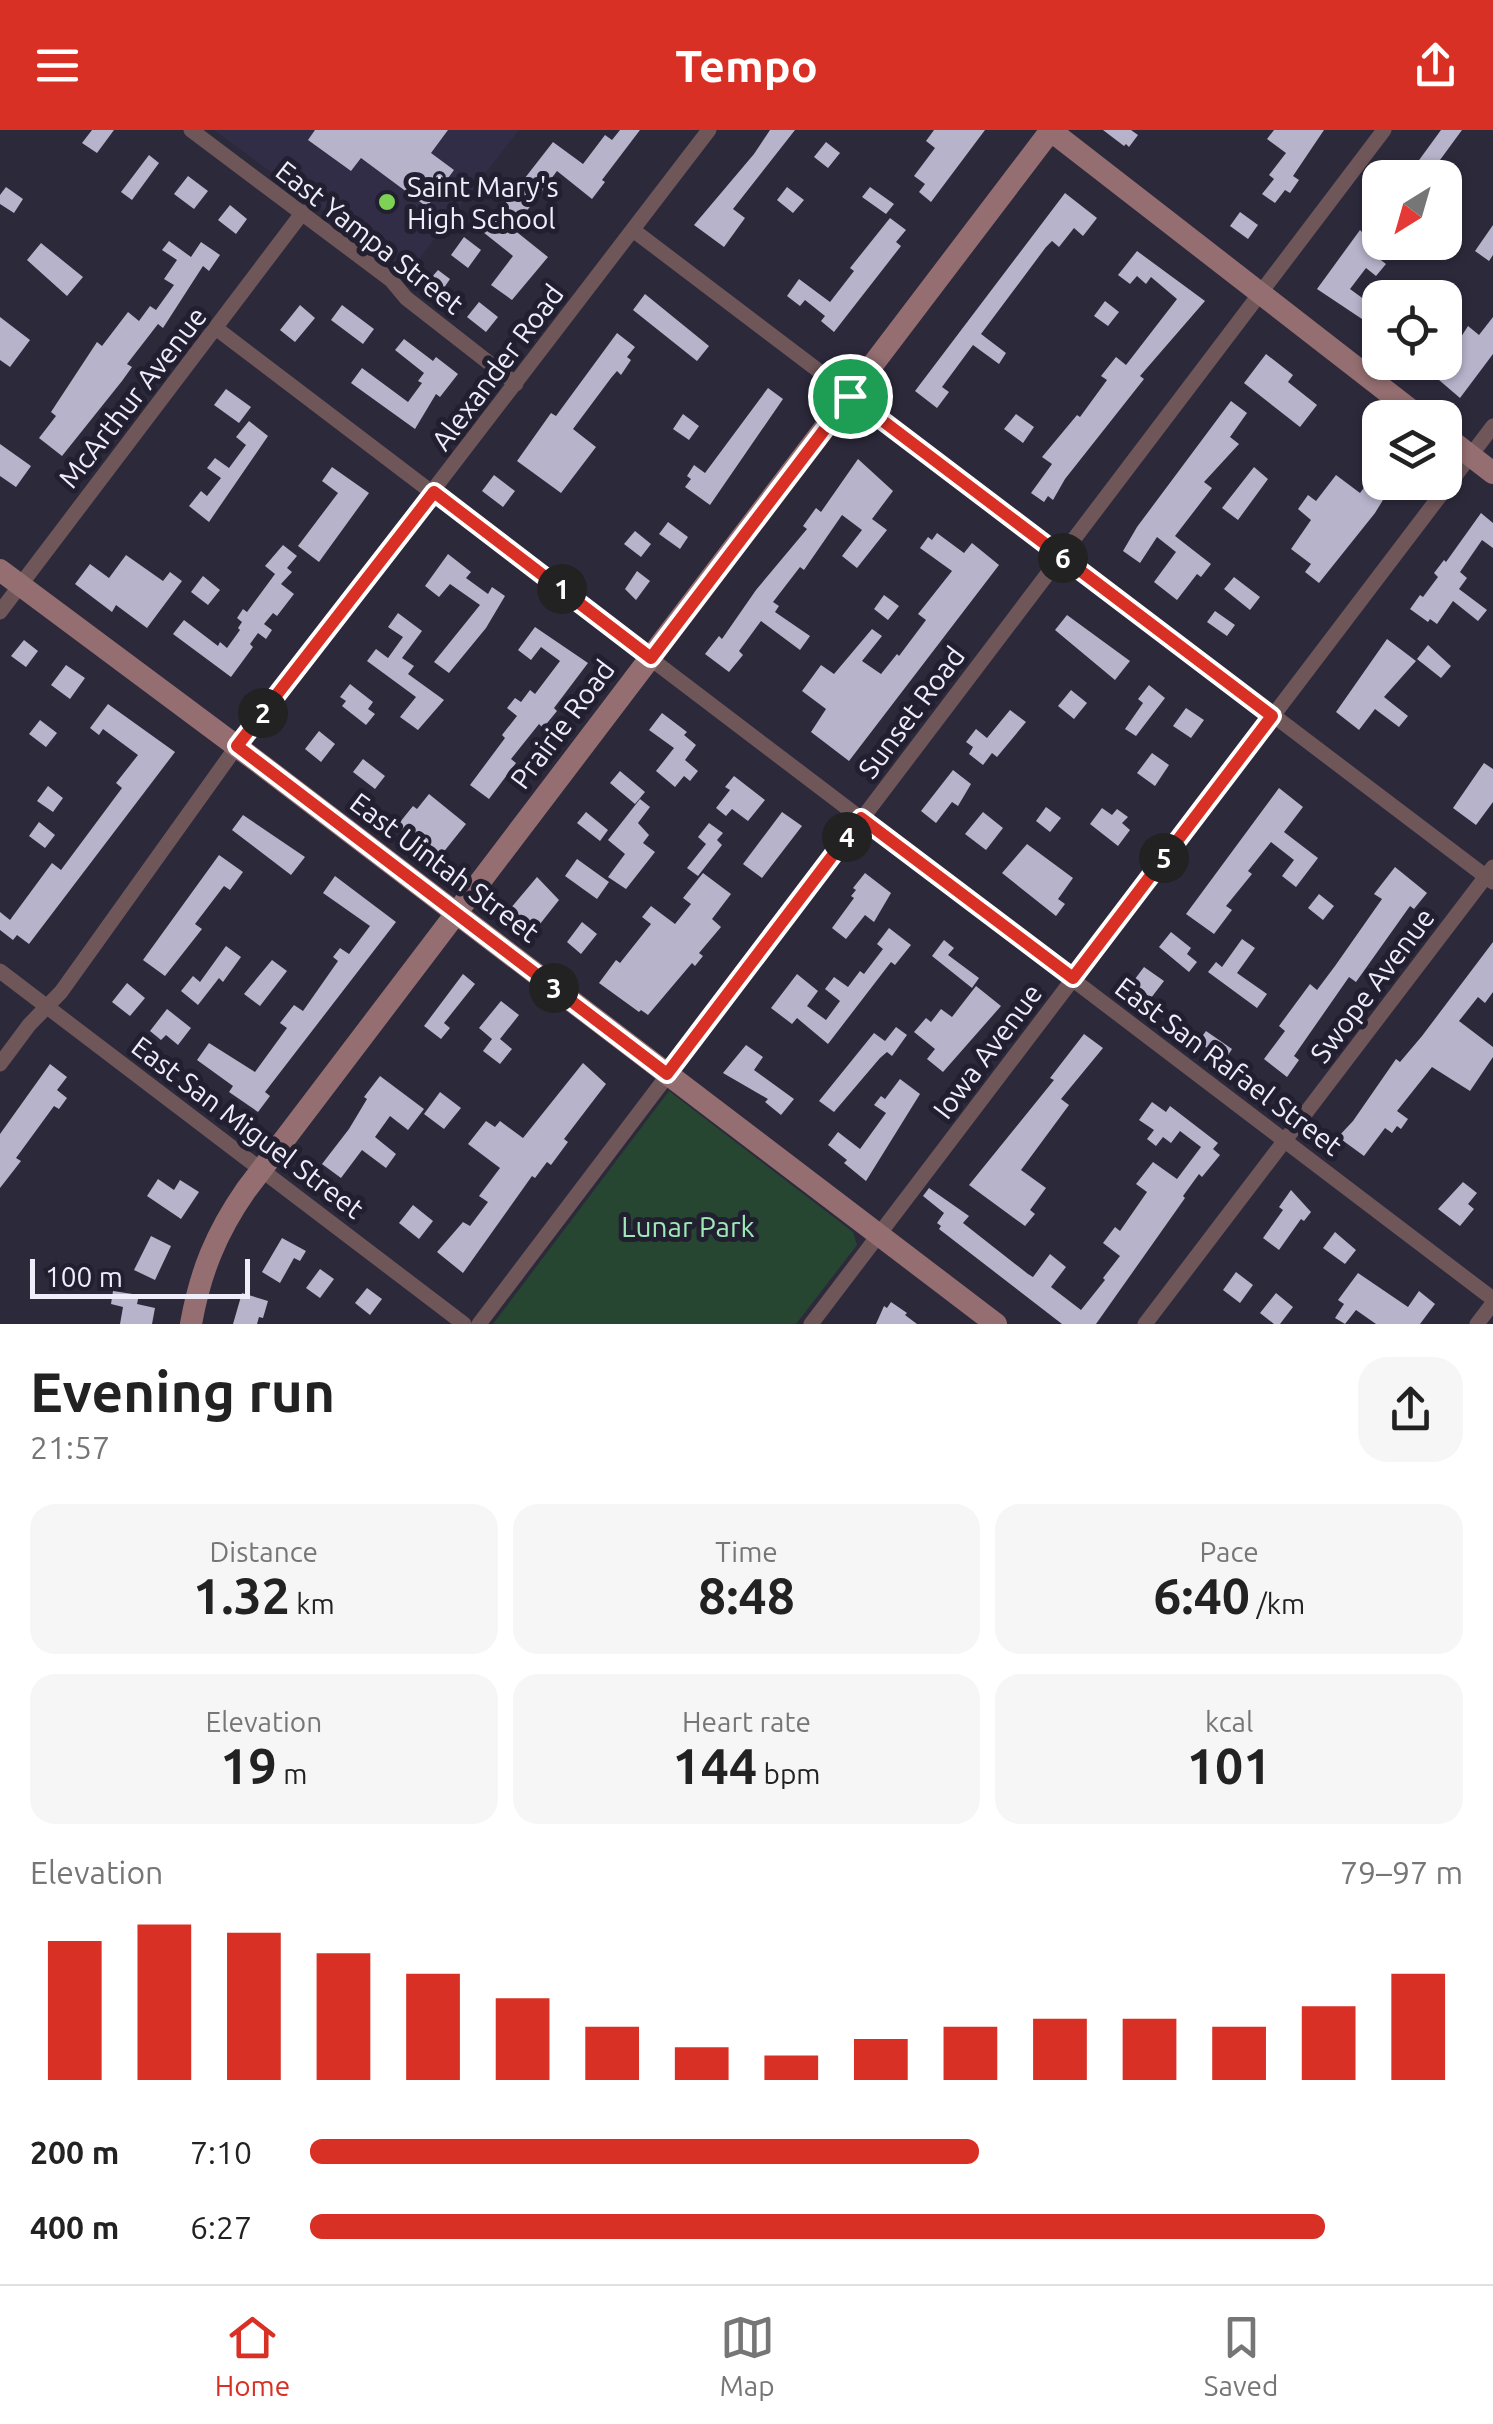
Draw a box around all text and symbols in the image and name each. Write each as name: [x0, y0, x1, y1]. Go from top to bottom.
icon: menu: [30, 38, 85, 93]
icon: share: [1408, 38, 1463, 93]
text: Tempo: [675, 40, 818, 91]
street label: East Yampa Street: [270, 154, 470, 320]
north arrow: [1362, 160, 1462, 260]
map controls: [1362, 160, 1462, 500]
place label: Saint Mary's High School: [407, 171, 559, 234]
marker: Saint Mary's High School: [376, 191, 398, 213]
street label: Alexander Road: [425, 278, 569, 456]
button: locate: [1362, 280, 1462, 380]
street label: McArthur Avenue: [52, 301, 212, 493]
pin: [808, 354, 893, 439]
icon: arrive: [823, 369, 878, 424]
button: layers: [1362, 400, 1462, 500]
pin: 6: [1038, 533, 1088, 583]
text: 6: [1055, 542, 1071, 573]
pin: 1: [537, 564, 587, 614]
text: 1: [554, 573, 570, 604]
street label: Sunset Road: [852, 640, 970, 784]
street label: Prairie Road: [504, 654, 620, 794]
pin: 2: [238, 688, 288, 738]
text: 2: [255, 697, 271, 728]
street label: East Uintah Street: [345, 786, 545, 948]
pin: 4: [822, 812, 872, 862]
text: 4: [839, 821, 855, 852]
pin: 5: [1139, 833, 1189, 883]
text: 5: [1156, 842, 1172, 873]
street label: Swope Avenue: [1304, 902, 1440, 1068]
pin: 3: [529, 963, 579, 1013]
street label: East San Rafael Street: [1110, 971, 1348, 1161]
text: 3: [546, 972, 562, 1003]
street label: Iowa Avenue: [926, 978, 1048, 1124]
street label: East San Miguel Street: [126, 1030, 370, 1224]
park label: Lunar Park: [621, 1211, 755, 1242]
scale bar: [30, 1254, 250, 1298]
text: 100 m: [45, 1261, 123, 1292]
button: share: [1358, 1357, 1463, 1462]
text: Evening run: [30, 1361, 335, 1422]
text: 21:57: [30, 1429, 110, 1465]
text: Distance: [210, 1536, 318, 1567]
text: Time: [715, 1536, 778, 1567]
text: Pace: [1200, 1536, 1259, 1567]
text: 1.32: [193, 1567, 290, 1623]
text: 8:48: [698, 1567, 795, 1623]
text: 6:40: [1153, 1567, 1250, 1623]
text: km: [290, 1588, 335, 1619]
text: /km: [1250, 1588, 1305, 1619]
text: Elevation: [205, 1706, 322, 1737]
text: Heart rate: [682, 1706, 811, 1737]
text: kcal: [1205, 1706, 1253, 1737]
text: 19: [220, 1737, 277, 1793]
text: 144: [673, 1737, 757, 1793]
text: 101: [1187, 1737, 1271, 1793]
text: m: [277, 1758, 307, 1789]
text: bpm: [757, 1758, 820, 1789]
text: Elevation: [30, 1854, 163, 1890]
text: 79–97 m: [1340, 1854, 1463, 1890]
text: 200 m: [30, 2134, 119, 2170]
text: 7:10: [190, 2134, 252, 2170]
text: 400 m: [30, 2209, 119, 2245]
text: 6:27: [190, 2209, 252, 2245]
tab: Home: [215, 2310, 290, 2401]
tab: Map: [719, 2310, 775, 2401]
tab: Saved: [1204, 2310, 1278, 2401]

